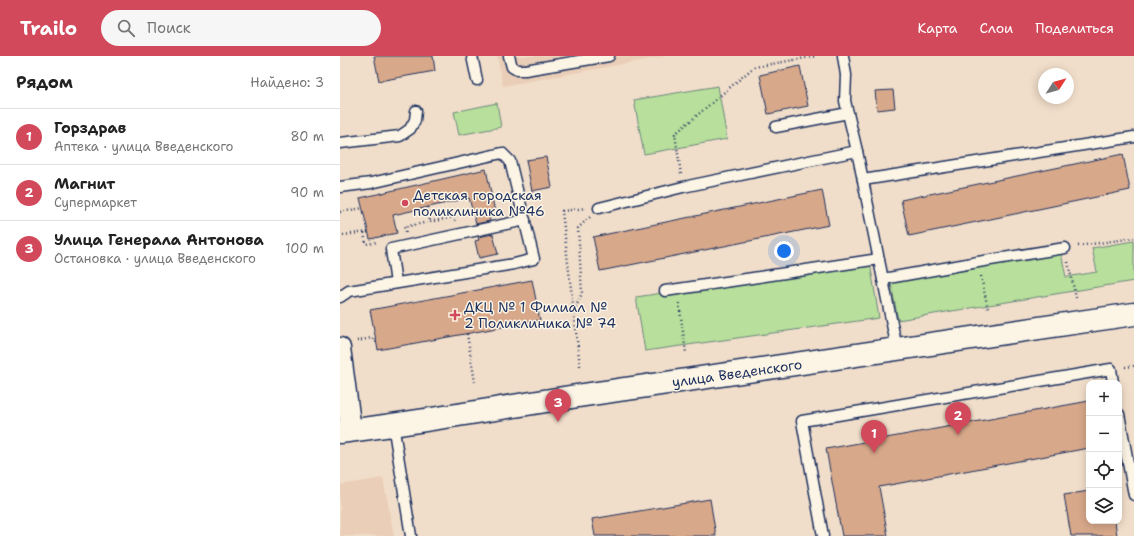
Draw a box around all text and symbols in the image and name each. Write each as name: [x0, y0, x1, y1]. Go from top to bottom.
search box: [101, 10, 381, 46]
text: Trailo: [20, 16, 77, 41]
icon: search: [115, 17, 137, 39]
text: Поиск: [147, 18, 191, 38]
text: Карта: [917, 19, 958, 37]
text: Слои: [980, 19, 1013, 37]
text: Поделиться: [1035, 19, 1114, 37]
north arrow: [1038, 68, 1074, 104]
text: Рядом: [16, 71, 73, 93]
text: Найдено: 3: [250, 74, 324, 91]
text: Горздрав: [54, 118, 126, 138]
text: 1: [26, 128, 32, 145]
text: 80 m: [290, 128, 324, 145]
text: Аптека · улица Введенского: [54, 138, 233, 155]
text: Магнит: [54, 174, 115, 194]
text: 2: [24, 184, 34, 201]
text: 90 m: [290, 184, 324, 201]
place label: Детская городская поликлиника №46: [413, 186, 545, 220]
text: Супермаркет: [54, 194, 137, 211]
marker: Детская городская поликлиника №46: [400, 198, 410, 208]
text: Улица Генерала Антонова: [54, 230, 264, 250]
text: 3: [24, 240, 34, 257]
text: 100 m: [285, 240, 324, 257]
your location: [774, 241, 794, 261]
text: Остановка · улица Введенского: [54, 250, 256, 267]
place label: ДКЦ № 1 Филиал № 2 Поликлиника № 74: [464, 298, 616, 332]
marker: ДКЦ № 1 Филиал № 2 Поликлиника № 74: [449, 309, 461, 321]
street label: улица Введенского: [671, 355, 803, 391]
map controls: [1086, 380, 1122, 524]
button: +: [1086, 380, 1122, 416]
pin: 3: [545, 389, 571, 422]
pin: 2: [945, 402, 971, 435]
button: −: [1086, 416, 1122, 452]
pin: 1: [861, 420, 887, 453]
button: locate: [1086, 452, 1122, 488]
button: layers: [1086, 488, 1122, 524]

